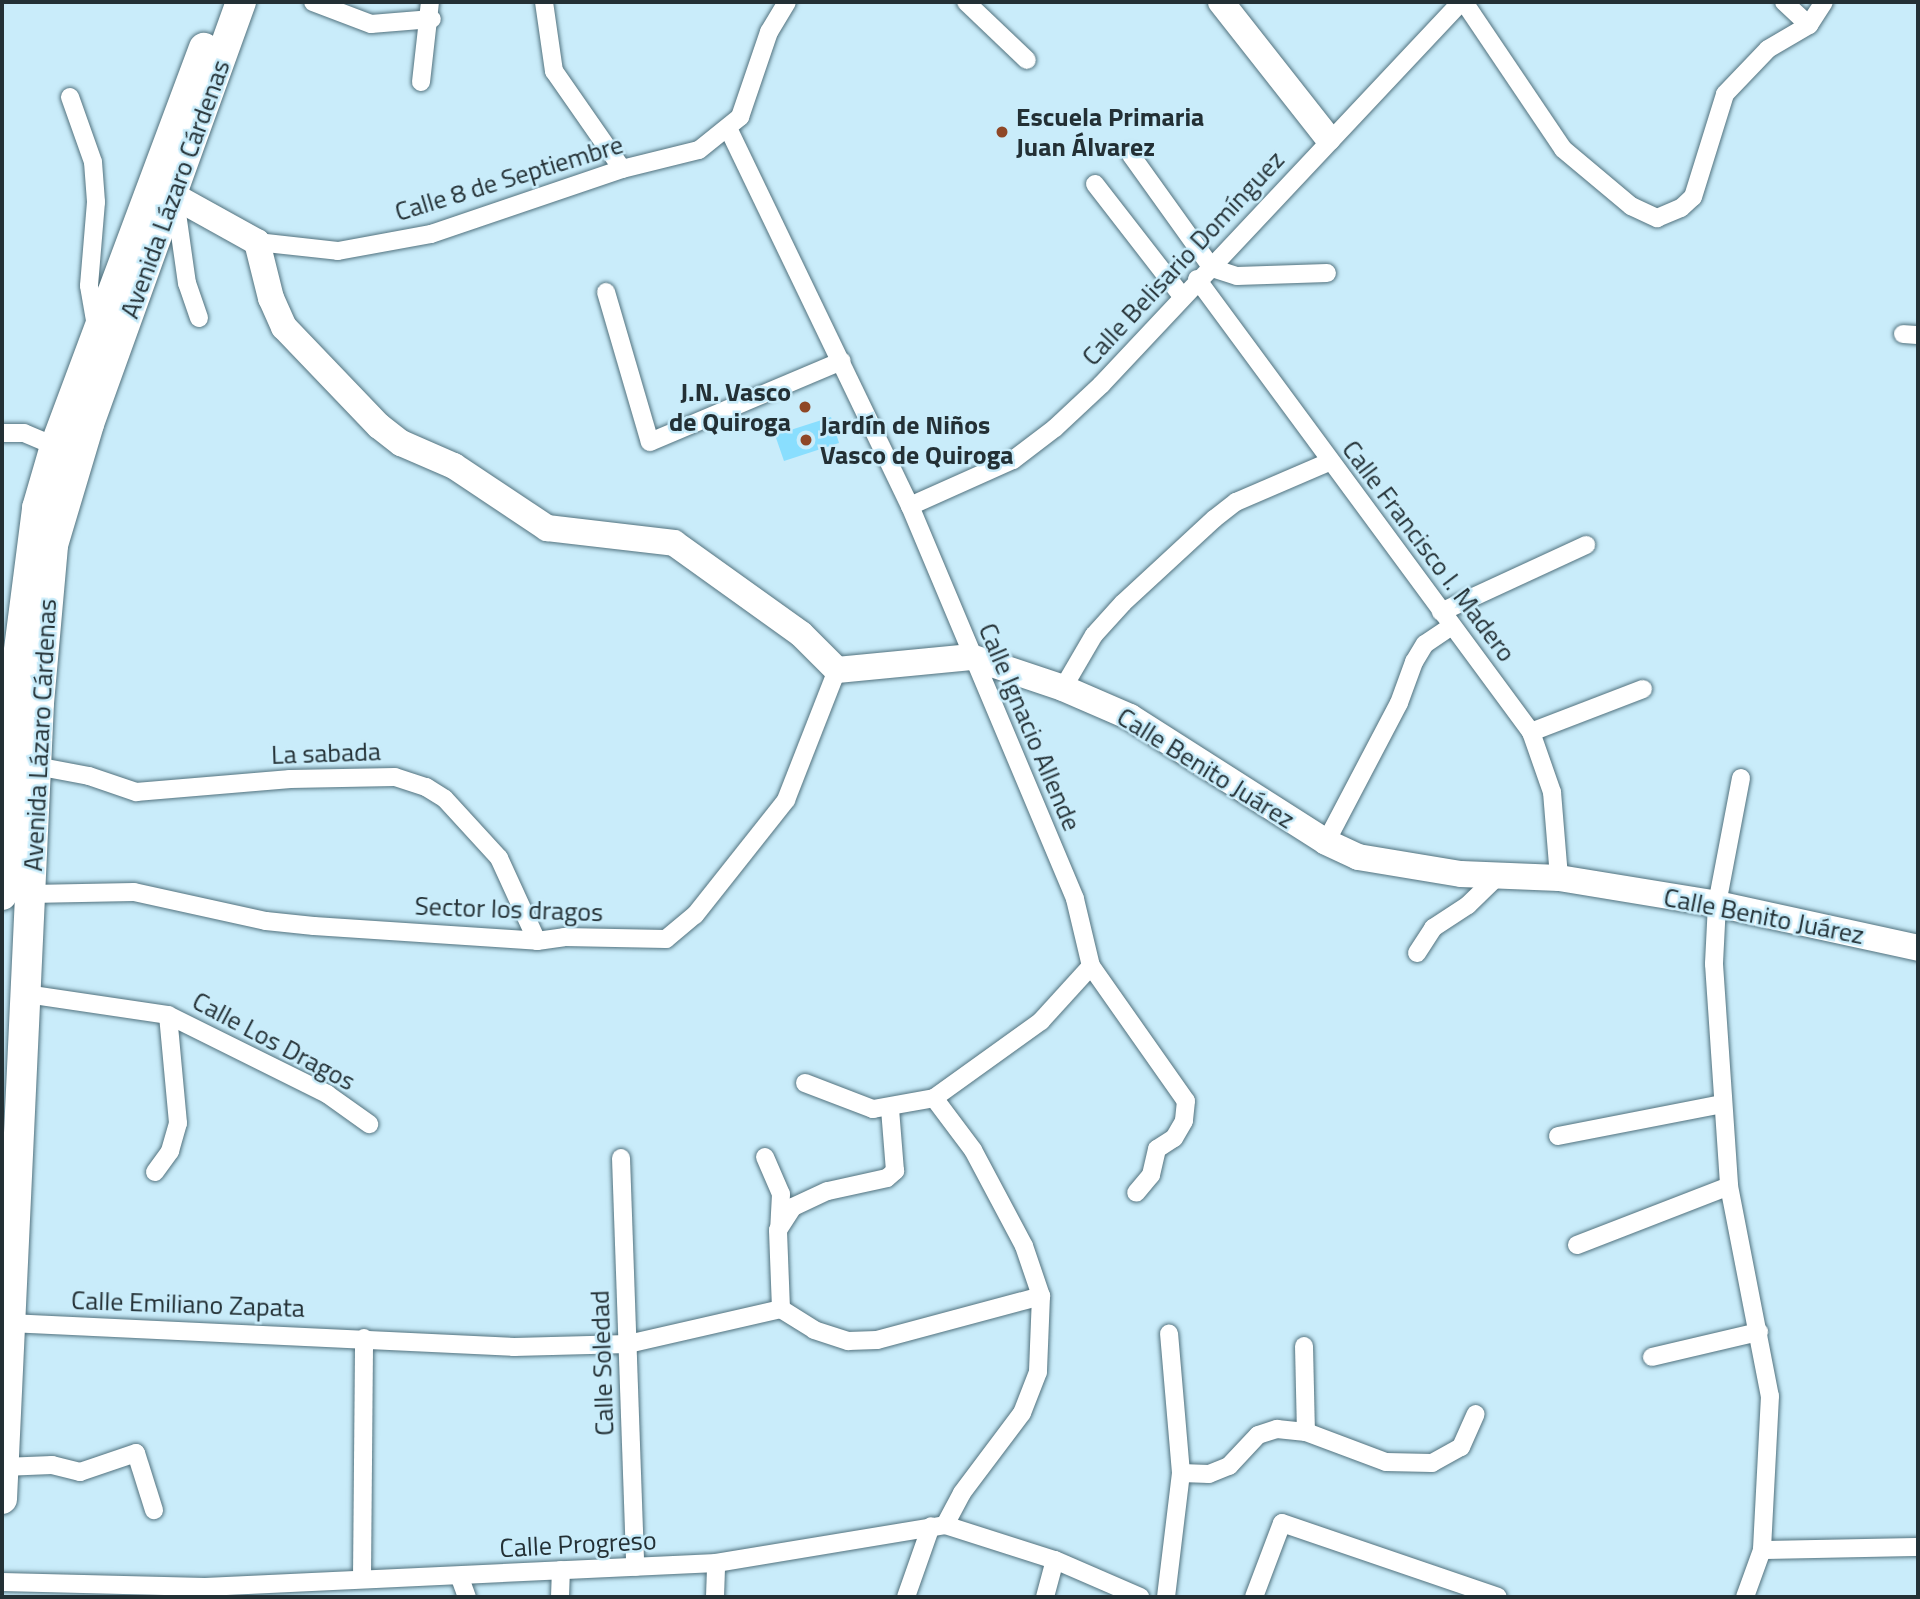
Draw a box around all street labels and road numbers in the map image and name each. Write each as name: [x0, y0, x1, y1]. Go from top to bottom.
street label: Avenida Lázaro Cárdenas: [114, 55, 236, 323]
street label: Calle 8 de Septiembre: [391, 128, 627, 228]
street label: Calle Belisario Domínguez: [1075, 144, 1291, 372]
street label: Calle Francisco I. Madero: [1336, 434, 1522, 668]
street label: Avenida Lázaro Cárdenas: [17, 598, 63, 872]
street label: Calle Ignacio Allende: [972, 619, 1088, 835]
street label: Calle Benito Juárez: [1111, 701, 1301, 835]
street label: La sabada: [271, 735, 381, 771]
street label: Calle Benito Juárez: [1661, 881, 1867, 951]
street label: Sector los dragos: [414, 890, 604, 928]
street label: Calle Los Dragos: [187, 985, 361, 1097]
street label: Calle Emiliano Zapata: [71, 1284, 305, 1324]
street label: Calle Soledad: [584, 1290, 620, 1436]
street label: Calle Progreso: [499, 1524, 657, 1564]

